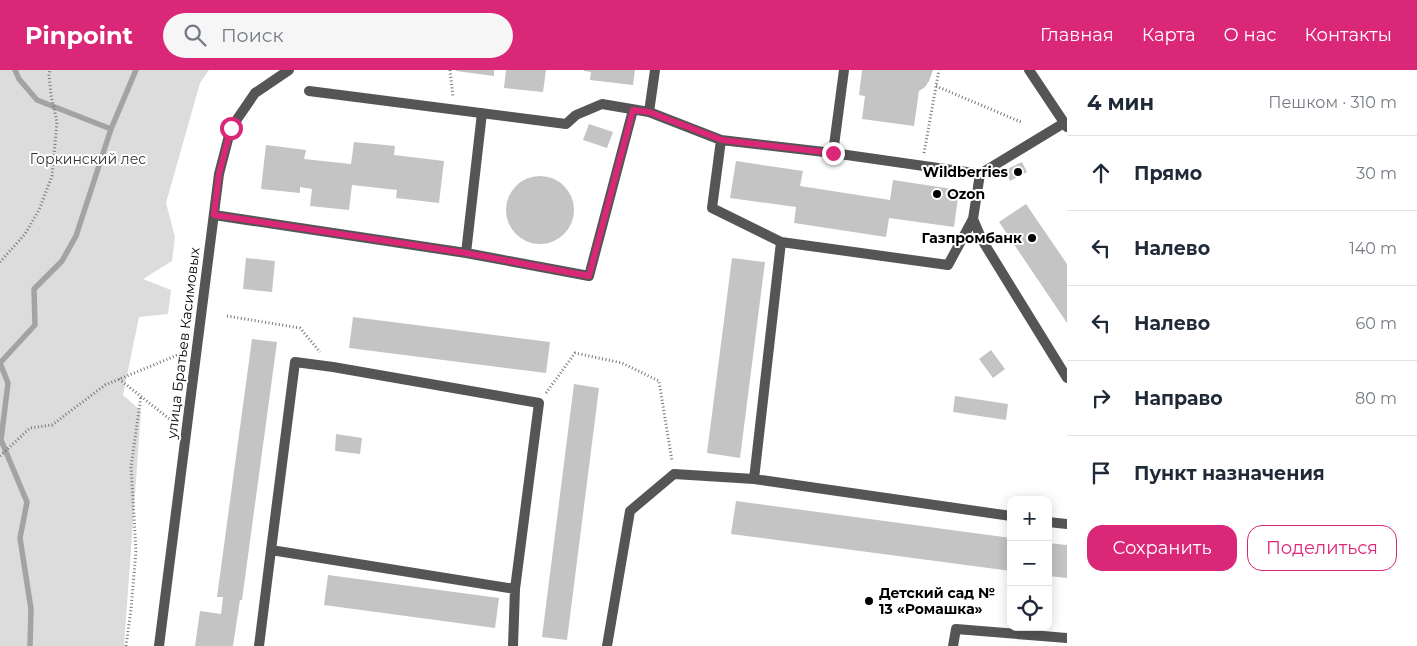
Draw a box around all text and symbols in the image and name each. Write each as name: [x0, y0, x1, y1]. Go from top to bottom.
search box: [163, 13, 513, 58]
text: Pinpoint: [25, 21, 133, 50]
icon: search: [181, 21, 209, 49]
text: Поиск: [221, 24, 283, 47]
text: Главная: [1040, 24, 1114, 46]
text: Карта: [1142, 24, 1196, 46]
text: О нас: [1224, 24, 1276, 46]
text: Контакты: [1304, 24, 1392, 46]
text: 4 мин: [1087, 90, 1154, 115]
text: Пешком · 310 m: [1268, 93, 1397, 112]
route start: [220, 117, 243, 140]
route end: [822, 142, 845, 165]
park label: Горкинский лес: [30, 150, 146, 168]
icon: ahead: [1087, 159, 1115, 187]
text: Прямо: [1134, 162, 1202, 185]
place label: Wildberries: [923, 163, 1009, 181]
text: 30 m: [1356, 164, 1397, 183]
marker: Wildberries: [1012, 166, 1024, 178]
place label: Ozon: [947, 185, 985, 203]
marker: Ozon: [931, 188, 943, 200]
place label: Газпромбанк: [921, 229, 1022, 247]
marker: Газпромбанк: [1026, 232, 1038, 244]
icon: left: [1087, 234, 1115, 262]
text: Налево: [1134, 237, 1210, 260]
text: 140 m: [1349, 239, 1397, 258]
street label: улица Братьев Касимовых: [162, 246, 204, 441]
icon: left: [1087, 309, 1115, 337]
text: Налево: [1134, 312, 1210, 335]
text: 60 m: [1355, 314, 1397, 333]
icon: right: [1087, 384, 1115, 412]
text: Направо: [1134, 387, 1223, 410]
text: 80 m: [1355, 389, 1397, 408]
icon: arrive: [1087, 459, 1115, 487]
text: Пункт назначения: [1134, 462, 1325, 485]
map controls: [1007, 496, 1052, 631]
button: +: [1007, 496, 1052, 541]
button: Сохранить: [1087, 525, 1237, 571]
button: Поделиться: [1247, 525, 1397, 571]
button: −: [1007, 541, 1052, 586]
place label: Детский сад № 13 «Ромашка»: [879, 584, 995, 618]
button: locate: [1007, 586, 1052, 631]
marker: Детский сад № 13 «Ромашка»: [863, 595, 875, 607]

